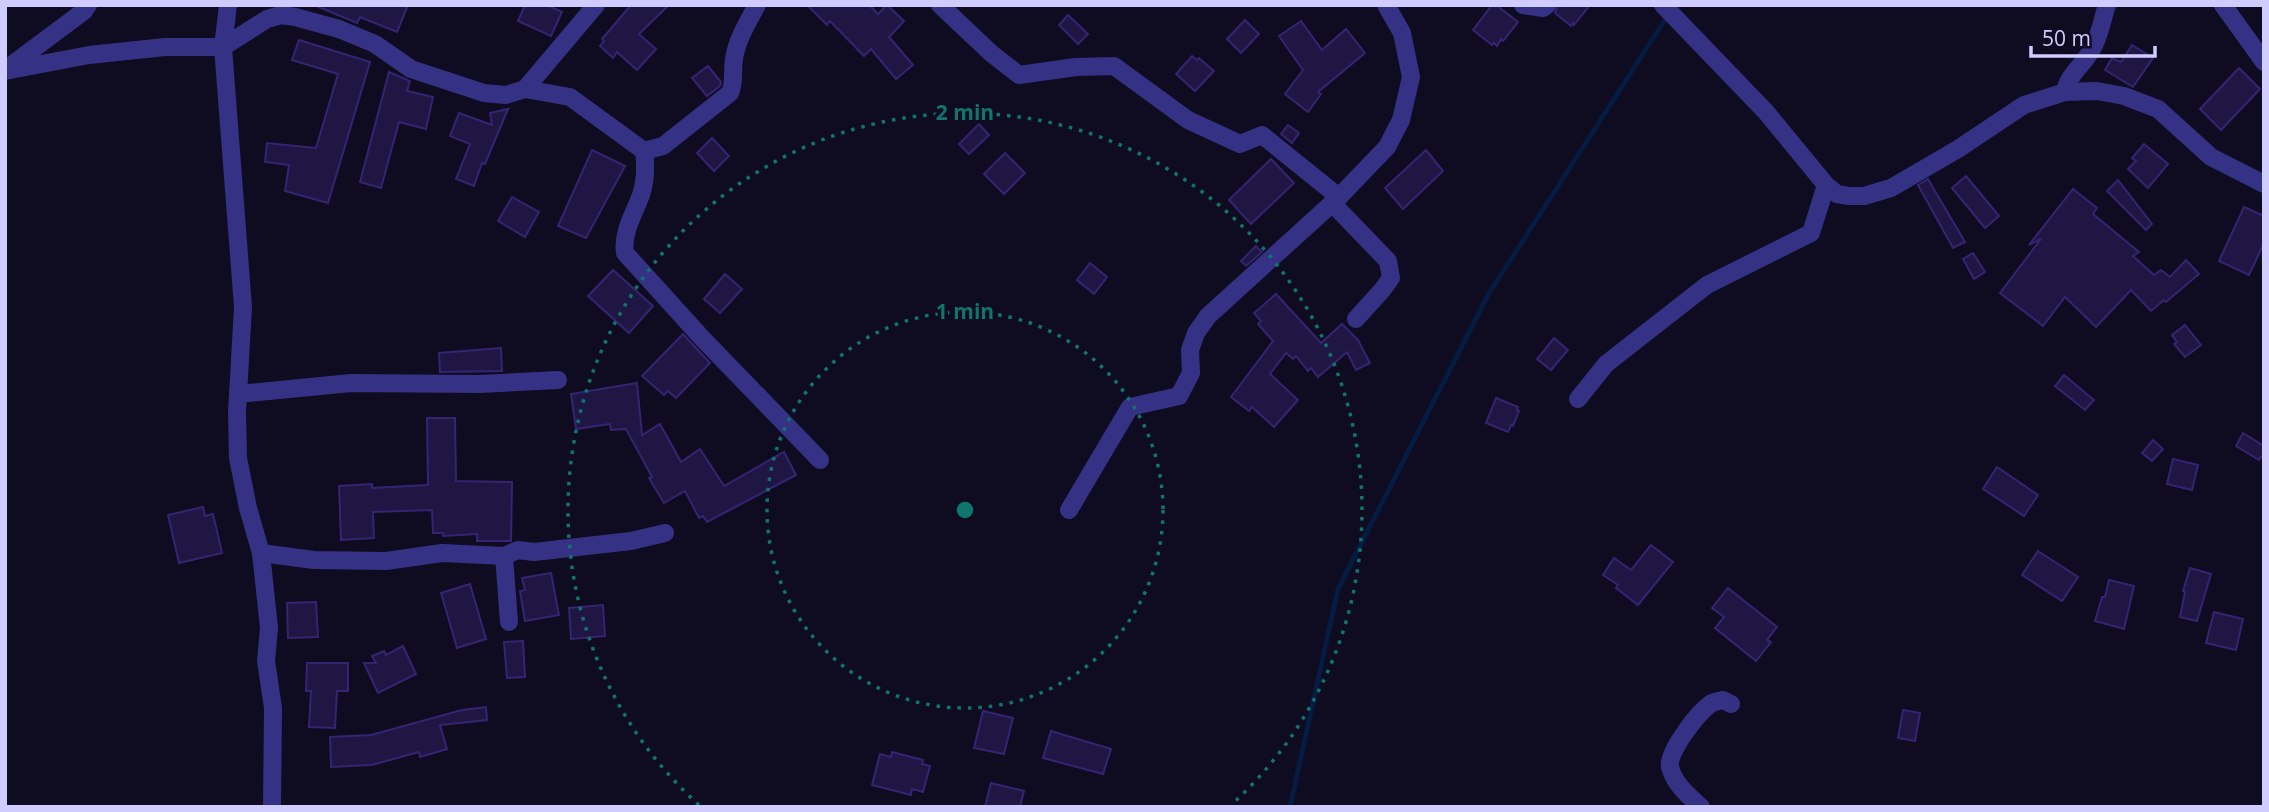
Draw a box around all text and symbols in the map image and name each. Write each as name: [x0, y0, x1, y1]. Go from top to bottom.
scale bar: [2031, 14, 2155, 58]
text: 50 m: [2042, 24, 2091, 52]
text: 2 min: [936, 98, 994, 126]
text: 1 min: [936, 297, 994, 325]
centre of rings: [953, 498, 977, 522]

